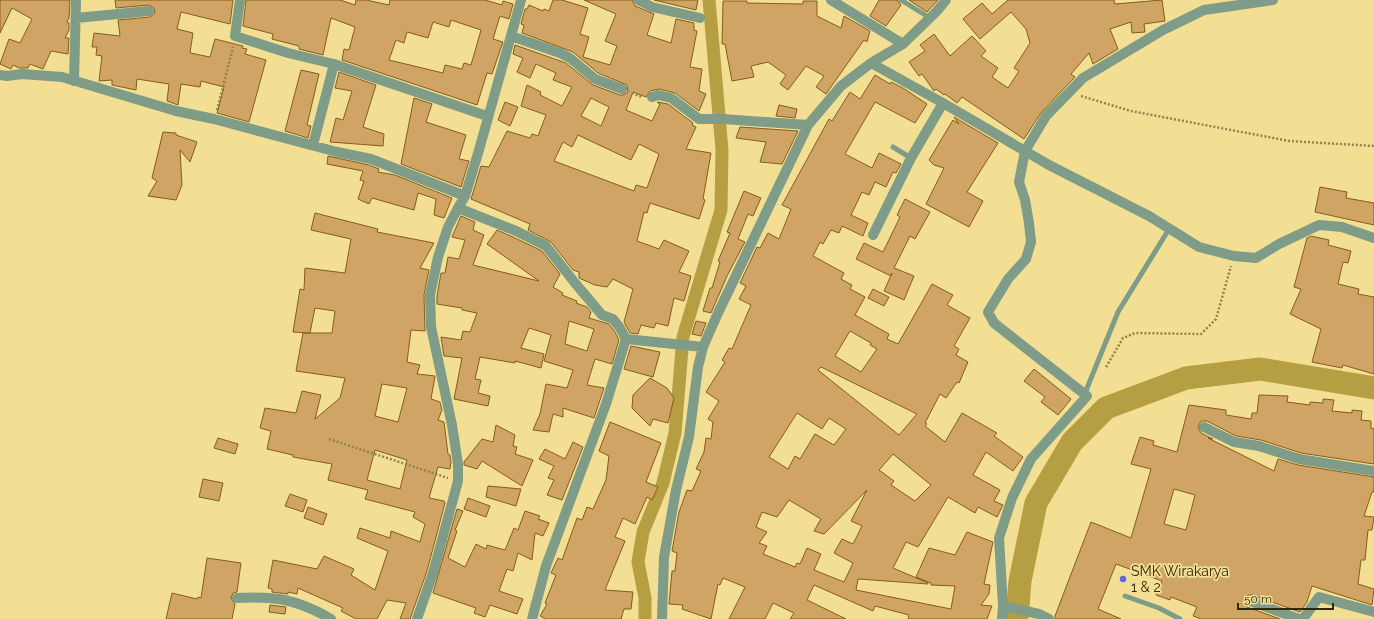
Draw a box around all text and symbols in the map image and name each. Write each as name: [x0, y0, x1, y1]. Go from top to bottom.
place label: SMK Wirakarya 1 & 2: [1131, 563, 1229, 595]
marker: SMK Wirakarya 1 & 2: [1118, 574, 1128, 584]
scale bar: [1238, 585, 1333, 611]
text: 50 m: [1244, 592, 1272, 606]

